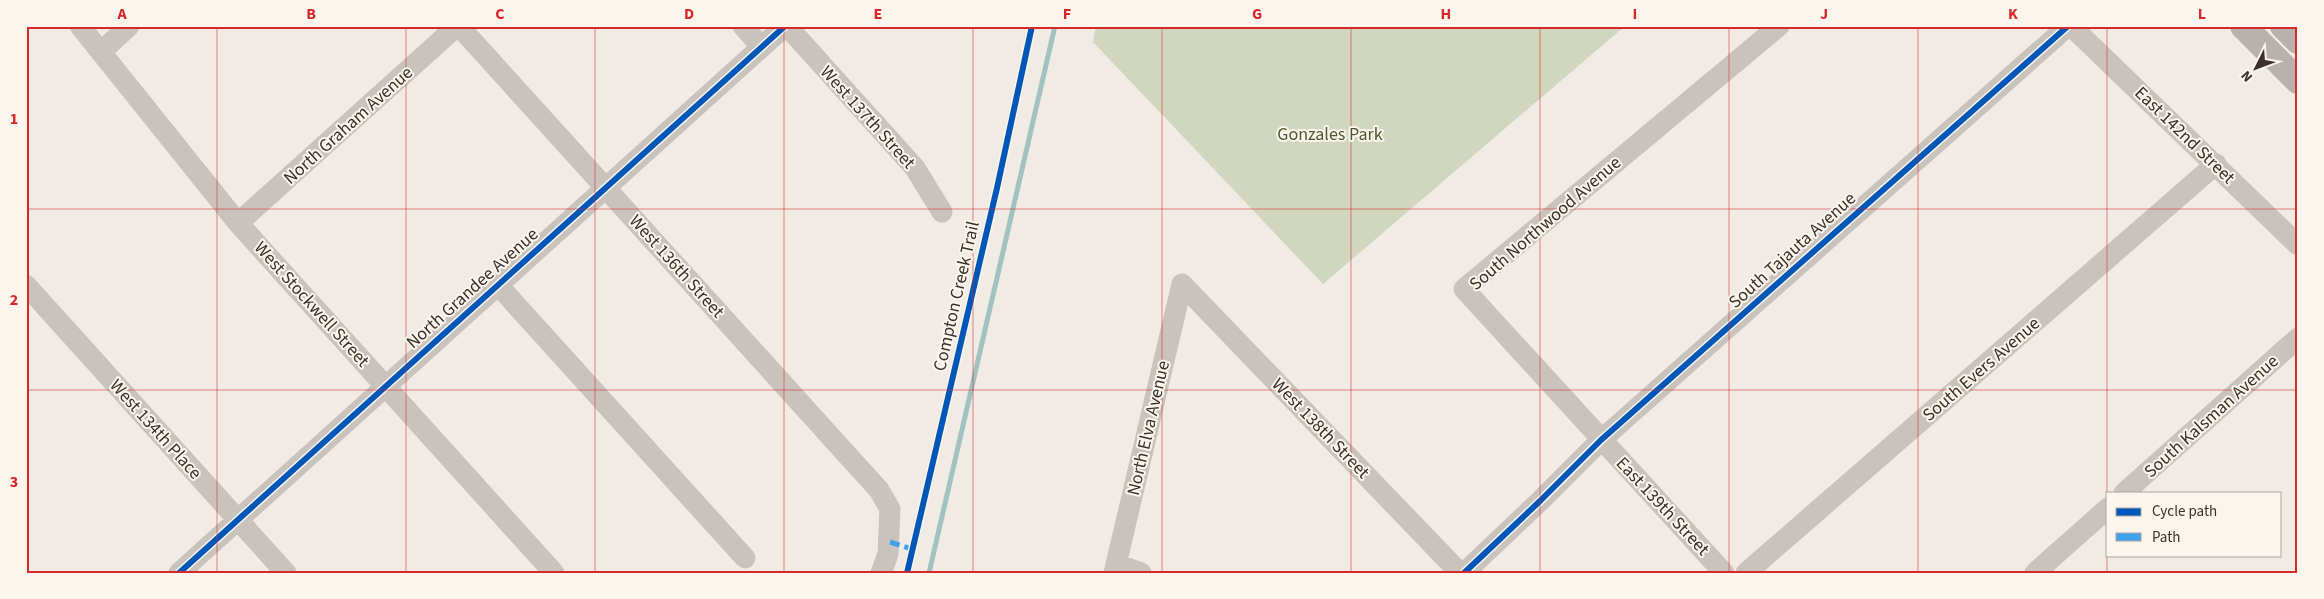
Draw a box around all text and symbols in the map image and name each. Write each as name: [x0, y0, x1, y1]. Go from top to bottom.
text: A: [116, 3, 127, 25]
text: B: [306, 3, 316, 25]
text: C: [495, 3, 505, 25]
text: D: [684, 3, 694, 25]
text: E: [874, 3, 882, 25]
text: F: [1063, 3, 1071, 25]
text: G: [1252, 3, 1262, 25]
text: H: [1441, 3, 1451, 25]
text: I: [1633, 3, 1637, 25]
text: J: [1820, 3, 1828, 25]
text: K: [2008, 3, 2018, 25]
text: L: [2198, 3, 2206, 25]
north arrow: [2232, 42, 2282, 92]
street label: West 137th Street: [814, 60, 921, 175]
street label: North Graham Avenue: [278, 61, 418, 190]
text: N: [2237, 66, 2258, 86]
street label: East 142nd Street: [2129, 81, 2240, 190]
text: 1: [10, 108, 18, 130]
park label: Gonzales Park: [1277, 122, 1383, 147]
street label: South Northwood Avenue: [1464, 150, 1627, 296]
street label: South Tajauta Avenue: [1723, 186, 1861, 314]
street label: West 136th Street: [623, 209, 730, 324]
street label: Compton Creek Trail: [927, 219, 986, 374]
street label: North Grandee Avenue: [401, 222, 544, 355]
street label: West Stockwell Street: [248, 236, 375, 373]
text: 2: [10, 289, 18, 311]
street label: South Evers Avenue: [1917, 311, 2045, 427]
street label: South Kalsman Avenue: [2139, 349, 2284, 484]
street label: North Elva Avenue: [1121, 358, 1176, 498]
street label: West 138th Street: [1266, 372, 1375, 484]
street label: West 134th Place: [104, 374, 207, 485]
street label: East 139th Street: [1610, 451, 1715, 561]
text: 3: [10, 471, 18, 493]
legend: [2106, 492, 2282, 556]
text: Cycle path: [2152, 501, 2217, 522]
text: Path: [2152, 527, 2180, 548]

